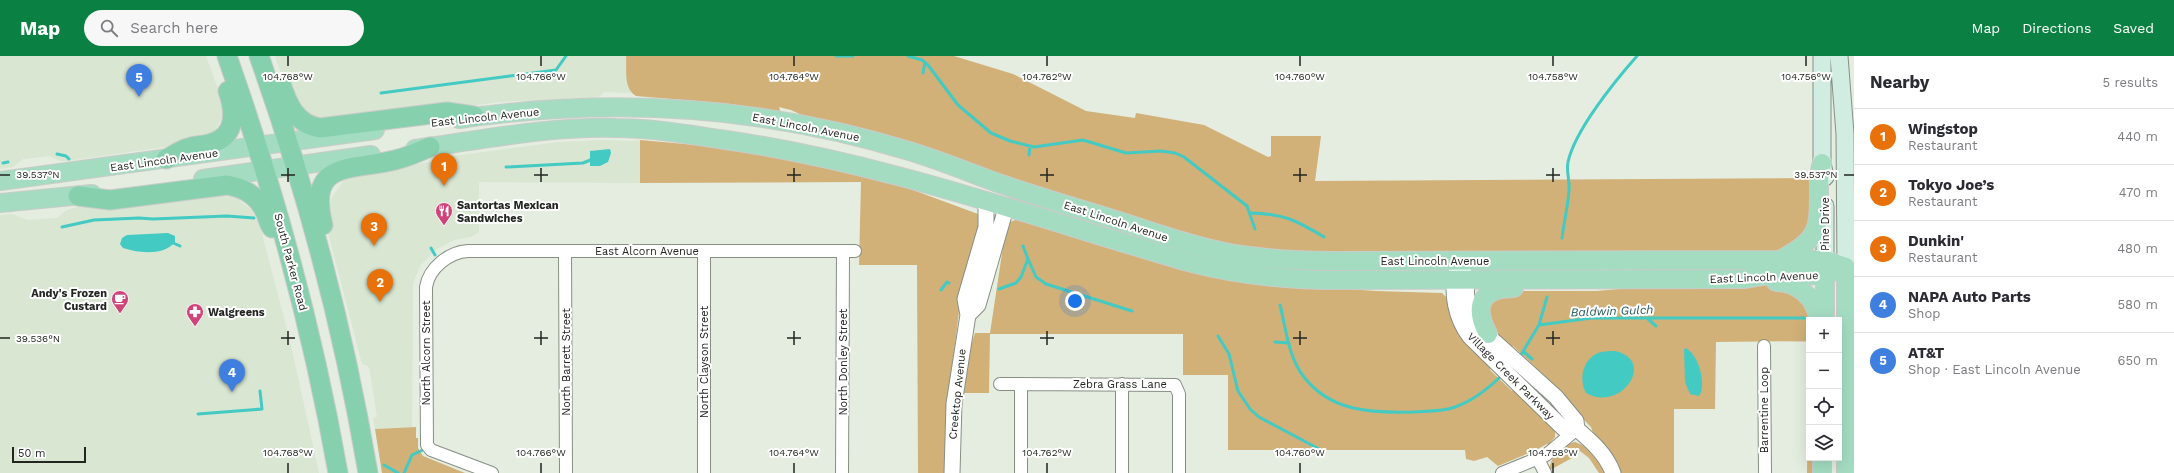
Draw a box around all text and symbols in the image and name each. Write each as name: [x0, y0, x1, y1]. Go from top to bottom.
search box: [84, 10, 364, 46]
text: Map: [20, 17, 60, 40]
icon: search: [98, 17, 120, 39]
text: Search here: [130, 19, 218, 37]
text: Map: [1972, 20, 2000, 36]
text: Directions: [2022, 20, 2091, 36]
text: Saved: [2113, 20, 2154, 36]
pin: 5: [126, 64, 152, 97]
text: 104.768°W: [263, 71, 313, 82]
text: 104.766°W: [516, 71, 566, 82]
text: 104.764°W: [769, 71, 819, 82]
text: 104.762°W: [1022, 71, 1072, 82]
text: 104.760°W: [1275, 71, 1325, 82]
text: 104.758°W: [1528, 71, 1578, 82]
text: 104.756°W: [1781, 71, 1831, 82]
text: Nearby: [1870, 72, 1929, 92]
text: 5 results: [2103, 75, 2158, 90]
street label: East Lincoln Avenue: [430, 105, 540, 130]
street label: East Lincoln Avenue: [751, 111, 861, 144]
text: Wingstop: [1908, 120, 1978, 138]
text: 1: [1880, 129, 1886, 144]
text: 440 m: [2117, 129, 2158, 144]
text: Restaurant: [1908, 138, 1978, 153]
street label: East Lincoln Avenue: [109, 146, 219, 175]
pin: 1: [431, 153, 457, 186]
text: 39.537°N: [16, 169, 60, 180]
text: 39.537°N: [1794, 169, 1838, 180]
text: Tokyo Joe’s: [1908, 176, 1994, 194]
text: 2: [1879, 185, 1887, 200]
text: 470 m: [2119, 185, 2158, 200]
text: Restaurant: [1908, 194, 1978, 209]
street label: Pine Drive: [1819, 197, 1832, 251]
street label: East Lincoln Avenue: [1062, 198, 1170, 244]
place label: Santortas Mexican Sandwiches: [457, 199, 559, 225]
restaurant icon: Santortas Mexican Sandwiches: [434, 201, 454, 226]
street label: South Parker Road: [271, 212, 310, 312]
pin: 3: [361, 213, 387, 246]
text: Dunkin': [1908, 232, 1964, 250]
text: 3: [1879, 241, 1887, 256]
text: 480 m: [2117, 241, 2158, 256]
street label: East Alcorn Avenue: [595, 245, 699, 258]
text: Restaurant: [1908, 250, 1978, 265]
street label: East Lincoln Avenue: [1381, 255, 1489, 268]
pin: 2: [367, 269, 393, 302]
street label: East Lincoln Avenue: [1709, 269, 1819, 286]
place label: Andy's Frozen Custard: [31, 287, 107, 313]
text: NAPA Auto Parts: [1908, 288, 2031, 306]
cafe icon: Andy's Frozen Custard: [110, 289, 130, 314]
your location: [1065, 291, 1085, 311]
text: 4: [1879, 297, 1887, 312]
text: 580 m: [2118, 297, 2158, 312]
street label: North Alcorn Street: [420, 300, 433, 406]
pharmacy icon: Walgreens: [185, 302, 205, 327]
water label: Baldwin Gulch: [1570, 303, 1654, 319]
street label: North Clayson Street: [698, 305, 711, 418]
place label: Walgreens: [208, 306, 265, 319]
text: Shop: [1908, 306, 1940, 321]
street label: North Barrett Street: [560, 308, 573, 416]
street label: North Donley Street: [837, 308, 850, 415]
map controls: [1806, 317, 1842, 461]
button: +: [1806, 317, 1842, 353]
street label: Village Creek Parkway: [1464, 330, 1557, 423]
text: 39.536°N: [16, 333, 60, 344]
text: AT&T: [1908, 344, 1944, 362]
street label: Creektop Avenue: [946, 348, 969, 440]
button: −: [1806, 353, 1842, 389]
text: 5: [1879, 353, 1887, 368]
text: 650 m: [2118, 353, 2158, 368]
pin: 4: [219, 359, 245, 392]
text: Shop · East Lincoln Avenue: [1908, 362, 2081, 377]
street label: Barrentine Loop: [1758, 367, 1771, 453]
street label: Zebra Grass Lane: [1073, 378, 1167, 391]
button: locate: [1806, 389, 1842, 425]
button: layers: [1806, 425, 1842, 461]
scale bar: [12, 445, 86, 464]
text: 50 m: [18, 447, 45, 460]
text: 104.768°W: [263, 447, 313, 458]
text: 104.766°W: [516, 447, 566, 458]
text: 104.764°W: [769, 447, 819, 458]
text: 104.762°W: [1022, 447, 1072, 458]
text: 104.760°W: [1275, 447, 1325, 458]
text: 104.758°W: [1528, 447, 1578, 458]

